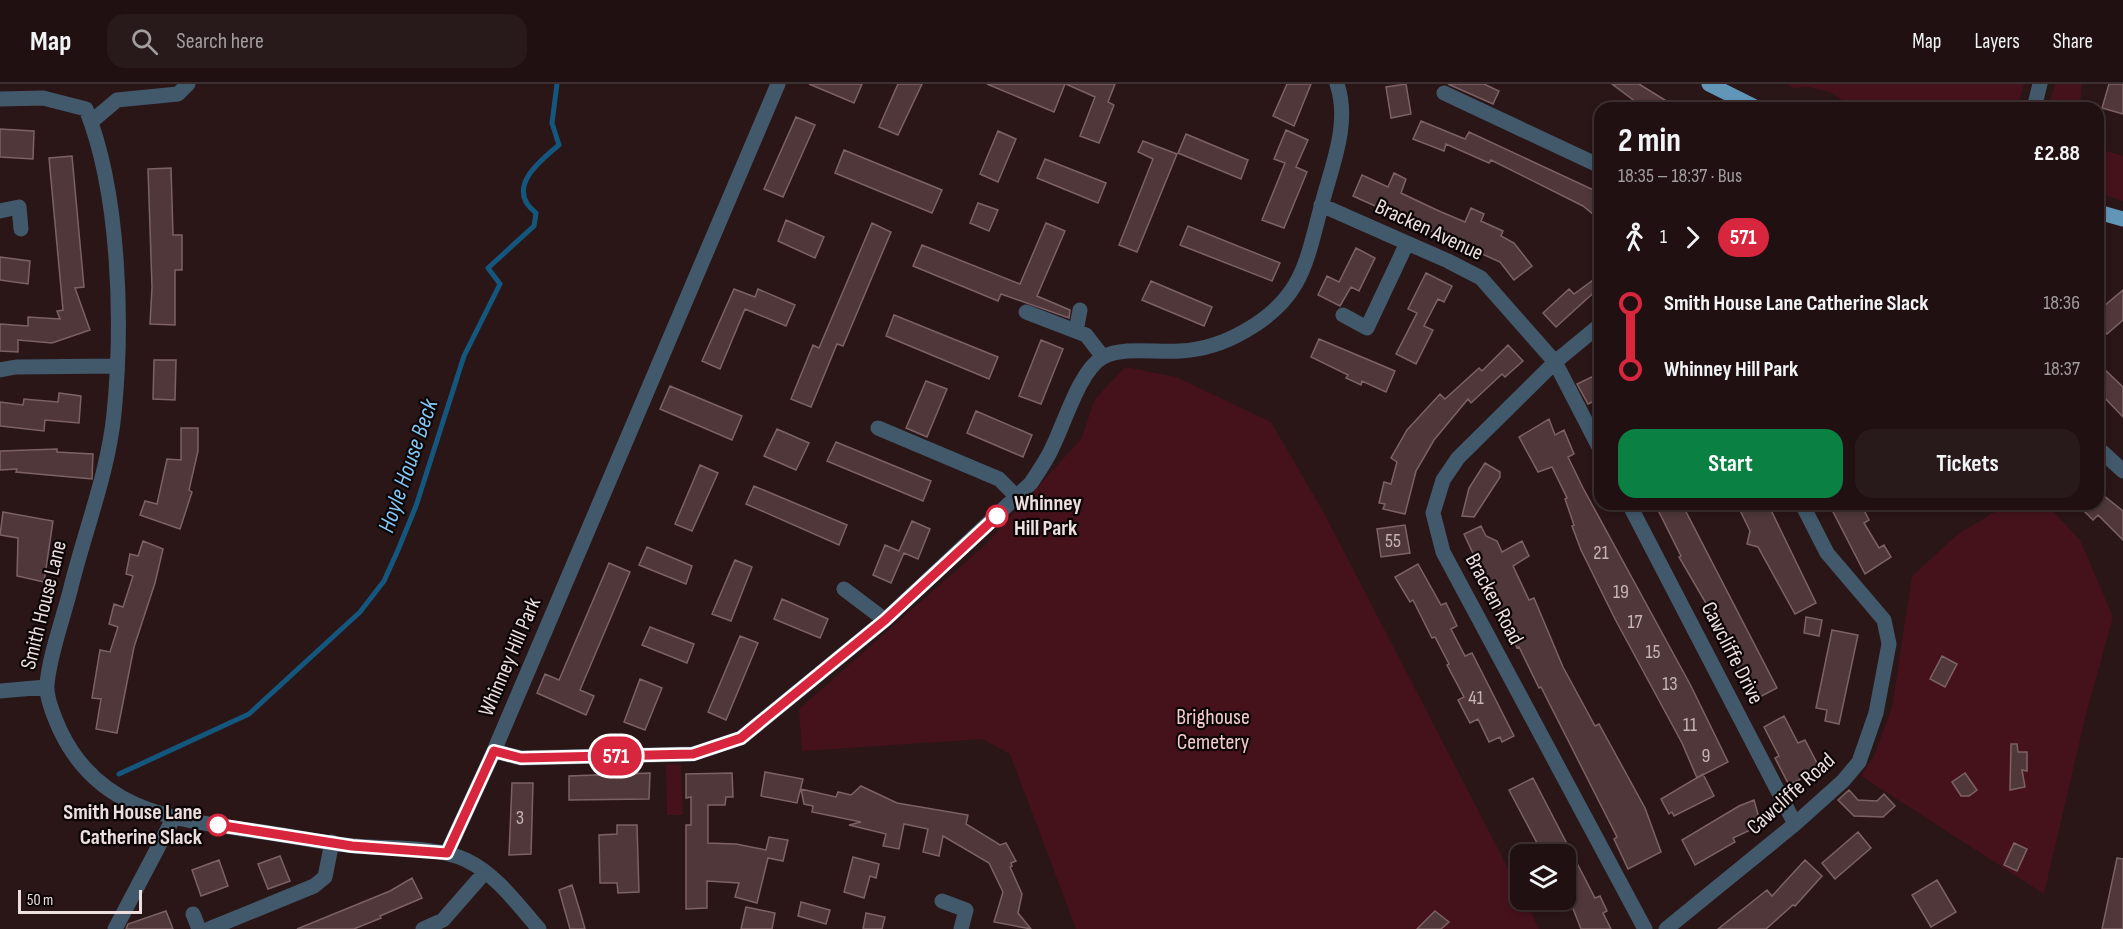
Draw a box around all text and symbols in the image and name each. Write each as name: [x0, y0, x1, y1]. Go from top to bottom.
search box: [107, 14, 527, 68]
text: Map: [30, 25, 71, 58]
icon: search: [128, 25, 161, 58]
text: Search here: [176, 28, 264, 55]
text: Map: [1912, 29, 1941, 54]
text: Layers: [1974, 29, 2020, 54]
text: Share: [2053, 29, 2093, 54]
text: 2 min: [1618, 121, 1681, 161]
text: £2.88: [2033, 140, 2080, 167]
text: 18:35 – 18:37 · Bus: [1618, 164, 1742, 188]
street label: Bracken Avenue: [1370, 193, 1488, 267]
icon: walk: [1618, 221, 1651, 254]
icon: forward: [1676, 221, 1709, 254]
text: 1: [1660, 225, 1667, 249]
text: 571: [1730, 225, 1757, 250]
text: Smith House Lane Catherine Slack: [1664, 290, 1929, 317]
text: 18:36: [2043, 291, 2080, 315]
text: Whinney Hill Park: [1664, 356, 1798, 383]
text: 18:37: [2044, 357, 2080, 381]
water label: Hoyle House Beck: [372, 394, 445, 537]
button: Start: [1618, 429, 1843, 498]
button: Tickets: [1855, 429, 2080, 498]
place label: Whinney Hill Park: [1014, 490, 1082, 542]
marker: Whinney Hill Park: [986, 505, 1008, 527]
house number: 55: [1385, 529, 1401, 553]
street label: Smith House Lane: [15, 538, 73, 672]
house number: 21: [1593, 541, 1609, 565]
street label: Bracken Road: [1459, 549, 1529, 649]
house number: 19: [1613, 580, 1629, 604]
street label: Whinney Hill Park: [473, 593, 547, 720]
street label: Cawcliffe Drive: [1695, 597, 1769, 709]
house number: 17: [1628, 610, 1642, 634]
house number: 15: [1645, 640, 1661, 664]
house number: 13: [1662, 672, 1678, 696]
house number: 41: [1468, 686, 1484, 710]
park label: Brighouse Cemetery: [1176, 704, 1250, 756]
house number: 11: [1683, 713, 1697, 737]
line badge: 571: [582, 736, 650, 776]
text: 571: [603, 744, 629, 769]
house number: 9: [1702, 744, 1710, 768]
street label: Cawcliffe Road: [1741, 747, 1841, 841]
place label: Smith House Lane Catherine Slack: [63, 799, 203, 851]
house number: 3: [516, 806, 524, 830]
marker: Smith House Lane Catherine Slack: [207, 814, 229, 836]
map controls: [1510, 844, 1576, 910]
button: layers: [1510, 844, 1576, 910]
scale bar: [18, 887, 142, 914]
text: 50 m: [27, 891, 53, 910]

